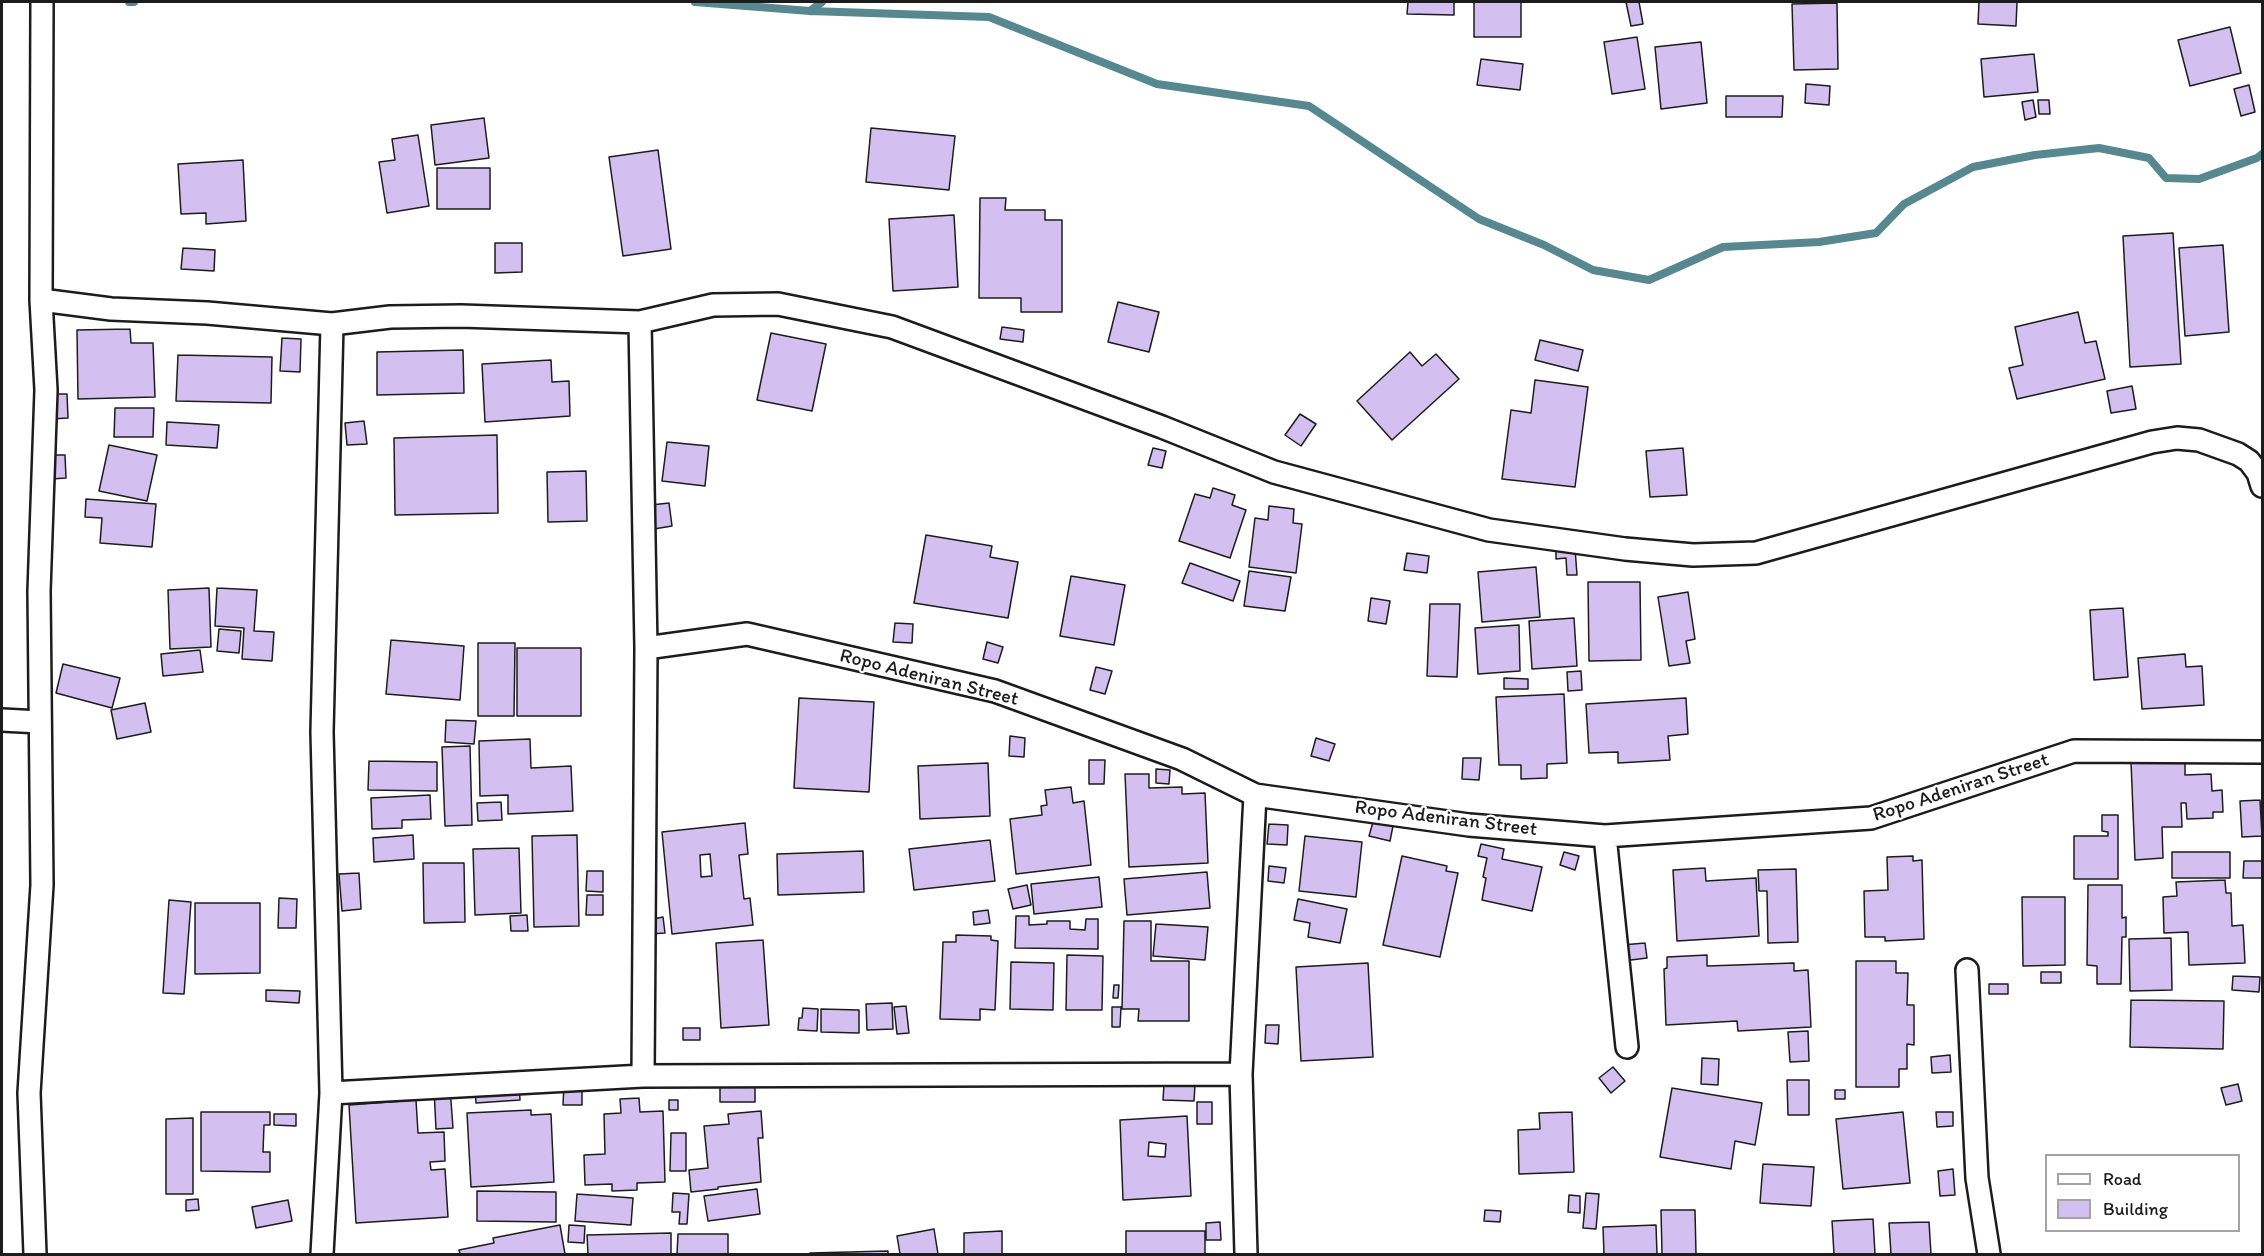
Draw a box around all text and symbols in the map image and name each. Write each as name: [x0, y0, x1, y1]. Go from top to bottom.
street label: Ropo Adeniran Street: [837, 644, 1021, 712]
street label: Ropo Adeniran Street: [1870, 748, 2052, 828]
street label: Ropo Adeniran Street: [1353, 796, 1539, 842]
legend: [2045, 1154, 2240, 1232]
text: Road: [2103, 1168, 2142, 1190]
text: Building: [2103, 1198, 2168, 1220]

